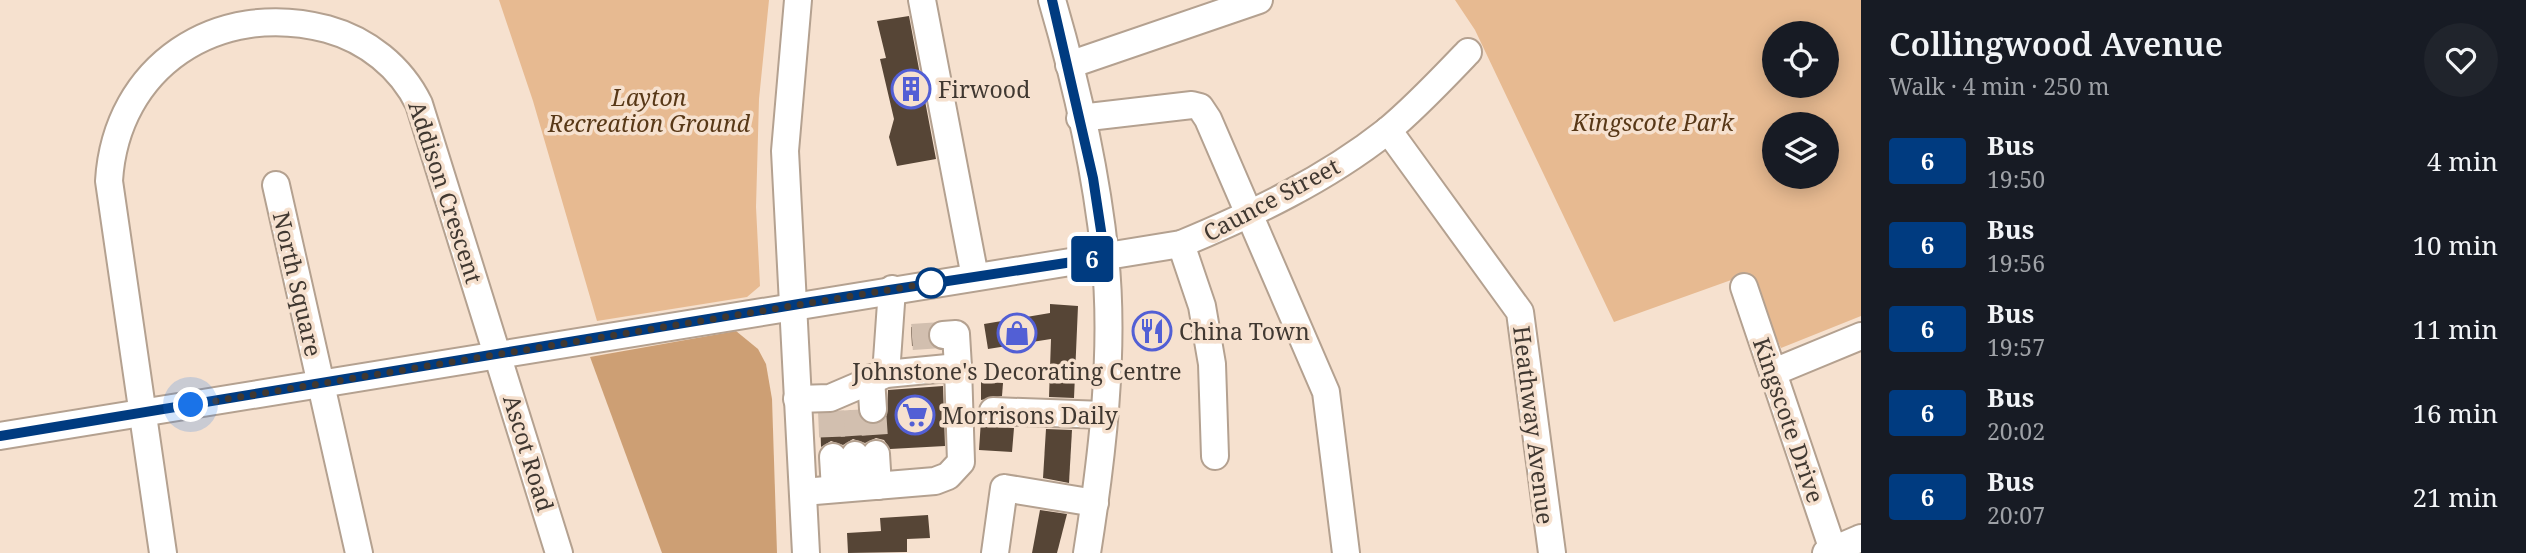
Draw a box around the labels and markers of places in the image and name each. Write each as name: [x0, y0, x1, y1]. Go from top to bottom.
building icon: Firwood: [890, 68, 932, 110]
place label: Firwood: [938, 73, 1030, 105]
unlabelled marker: [916, 268, 946, 298]
restaurant icon: China Town: [1131, 310, 1173, 352]
shop icon: Johnstone's Decorating Centre: [996, 312, 1038, 354]
place label: China Town: [1179, 315, 1310, 347]
place label: Johnstone's Decorating Centre: [851, 355, 1182, 387]
supermarket icon: Morrisons Daily: [894, 394, 936, 436]
place label: Morrisons Daily: [942, 399, 1118, 431]

